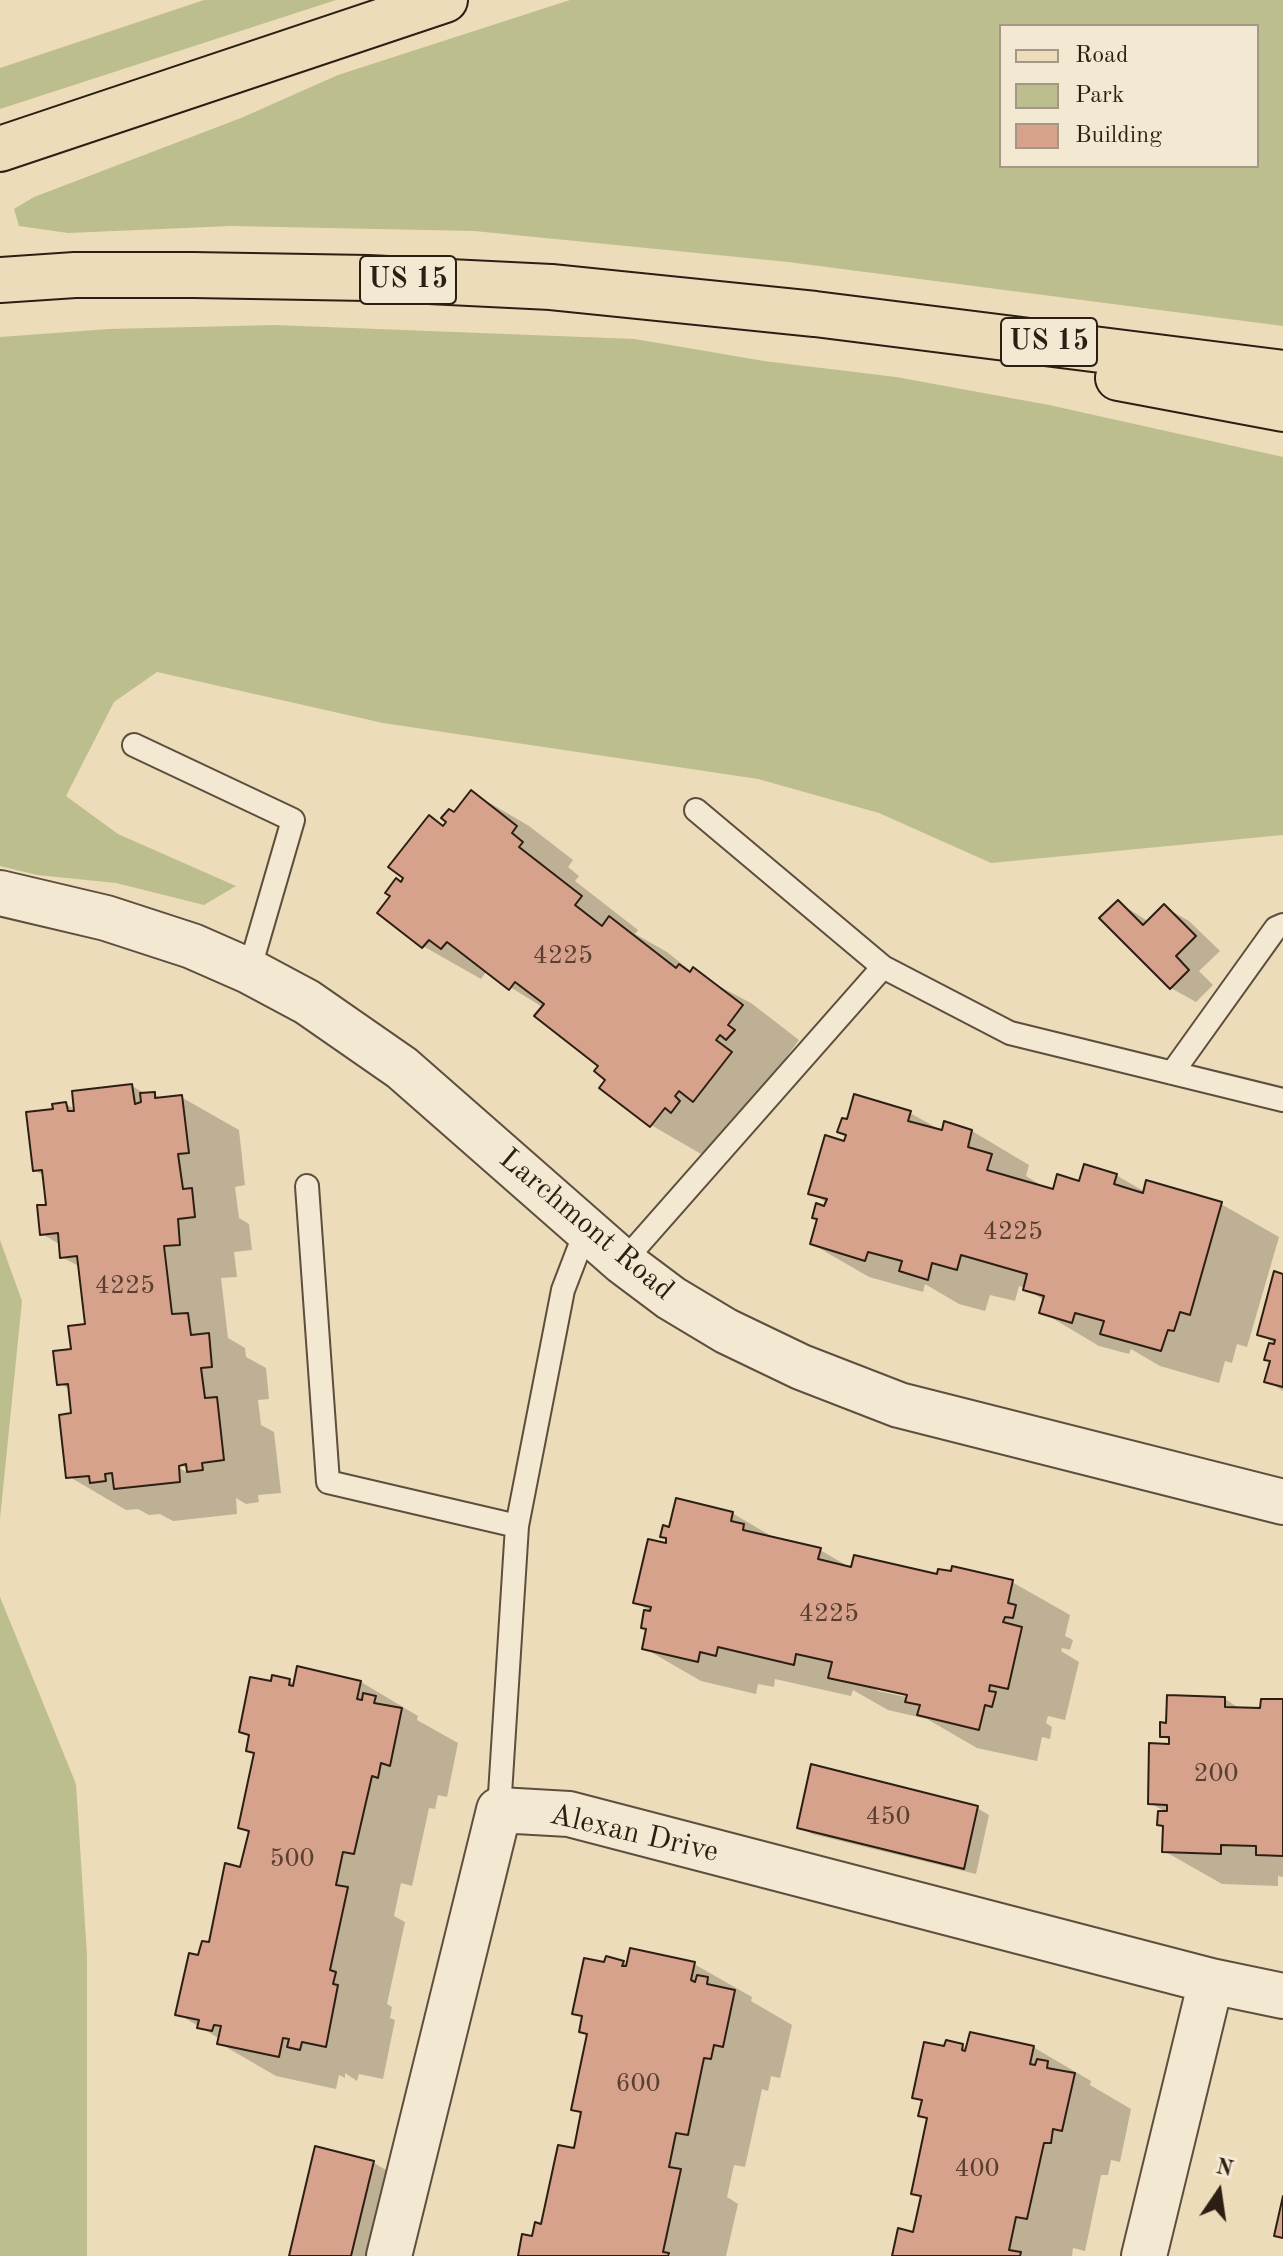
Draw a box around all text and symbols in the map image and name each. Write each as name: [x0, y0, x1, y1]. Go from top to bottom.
legend: [999, 24, 1259, 168]
text: Road: [1075, 44, 1128, 68]
text: Park: [1075, 84, 1124, 108]
text: Building: [1075, 124, 1162, 148]
road number: US 15: [360, 256, 456, 304]
road number: US 15: [1001, 318, 1097, 366]
house number: 4225: [533, 940, 593, 972]
street label: Larchmont Road: [491, 1141, 681, 1309]
house number: 4225: [983, 1216, 1043, 1248]
house number: 4225: [95, 1270, 155, 1302]
house number: 4225: [799, 1598, 859, 1630]
house number: 200: [1193, 1758, 1239, 1790]
street label: Alexan Drive: [546, 1797, 722, 1871]
house number: 450: [865, 1801, 911, 1833]
house number: 500: [269, 1843, 315, 1875]
house number: 600: [615, 2068, 661, 2100]
north arrow: [1179, 2152, 1259, 2232]
house number: 400: [954, 2153, 1000, 2185]
text: N: [1214, 2156, 1235, 2181]

